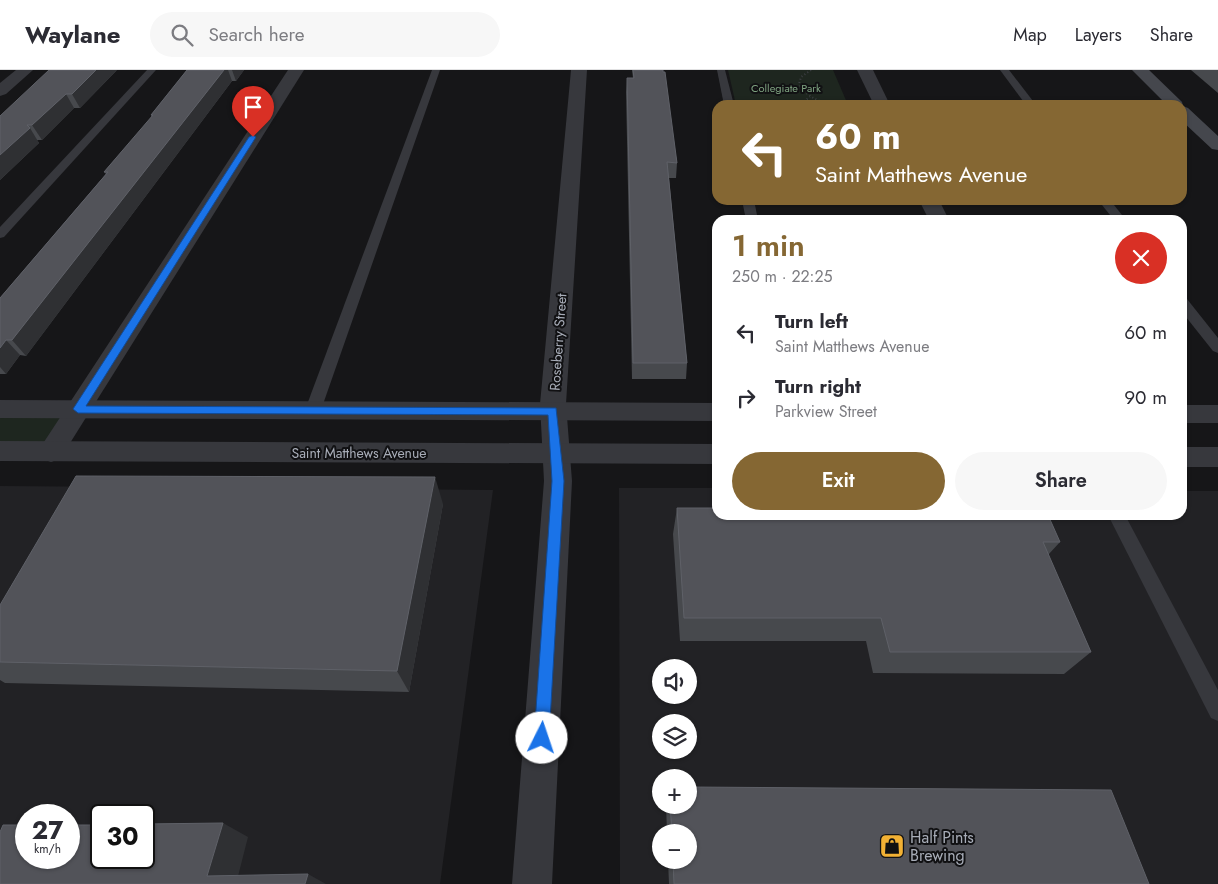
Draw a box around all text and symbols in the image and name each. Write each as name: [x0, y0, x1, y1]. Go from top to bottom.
search box: [150, 12, 500, 57]
text: Waylane: [25, 17, 120, 52]
icon: search: [168, 21, 196, 49]
text: Search here: [208, 21, 305, 48]
text: Map: [1013, 22, 1047, 48]
text: Layers: [1075, 22, 1122, 48]
text: Share: [1150, 22, 1193, 48]
park label: Collegiate Park: [751, 80, 821, 96]
pin: [232, 86, 274, 137]
icon: arrive: [239, 93, 267, 121]
text: 60 m: [815, 112, 901, 162]
icon: left: [732, 120, 797, 185]
text: Saint Matthews Avenue: [815, 158, 1027, 190]
text: 1 min: [732, 224, 805, 267]
button: close: [1115, 232, 1167, 284]
text: 250 m · 22:25: [732, 265, 833, 288]
street label: Roseberry Street: [545, 292, 571, 391]
text: Turn left: [775, 308, 848, 335]
icon: left: [732, 319, 760, 347]
text: 60 m: [1124, 319, 1167, 346]
text: Saint Matthews Avenue: [775, 335, 929, 358]
text: Turn right: [775, 373, 861, 400]
icon: right: [732, 384, 760, 412]
text: 90 m: [1124, 384, 1167, 411]
text: Parkview Street: [775, 400, 877, 423]
street label: Saint Matthews Avenue: [291, 443, 427, 463]
button: Exit: [732, 452, 945, 510]
button: Share: [955, 452, 1167, 510]
map controls: [652, 659, 697, 869]
button: sound: [652, 659, 697, 704]
position arrow: [515, 711, 567, 763]
button: layers: [652, 714, 697, 759]
button: +: [652, 769, 697, 814]
speed limit sign: 30: [90, 804, 155, 869]
text: 27: [32, 812, 63, 848]
button: −: [652, 824, 697, 869]
place label: Half Pints Brewing: [910, 826, 974, 867]
shop icon: Half Pints Brewing: [879, 833, 905, 859]
text: km/h: [34, 840, 61, 858]

